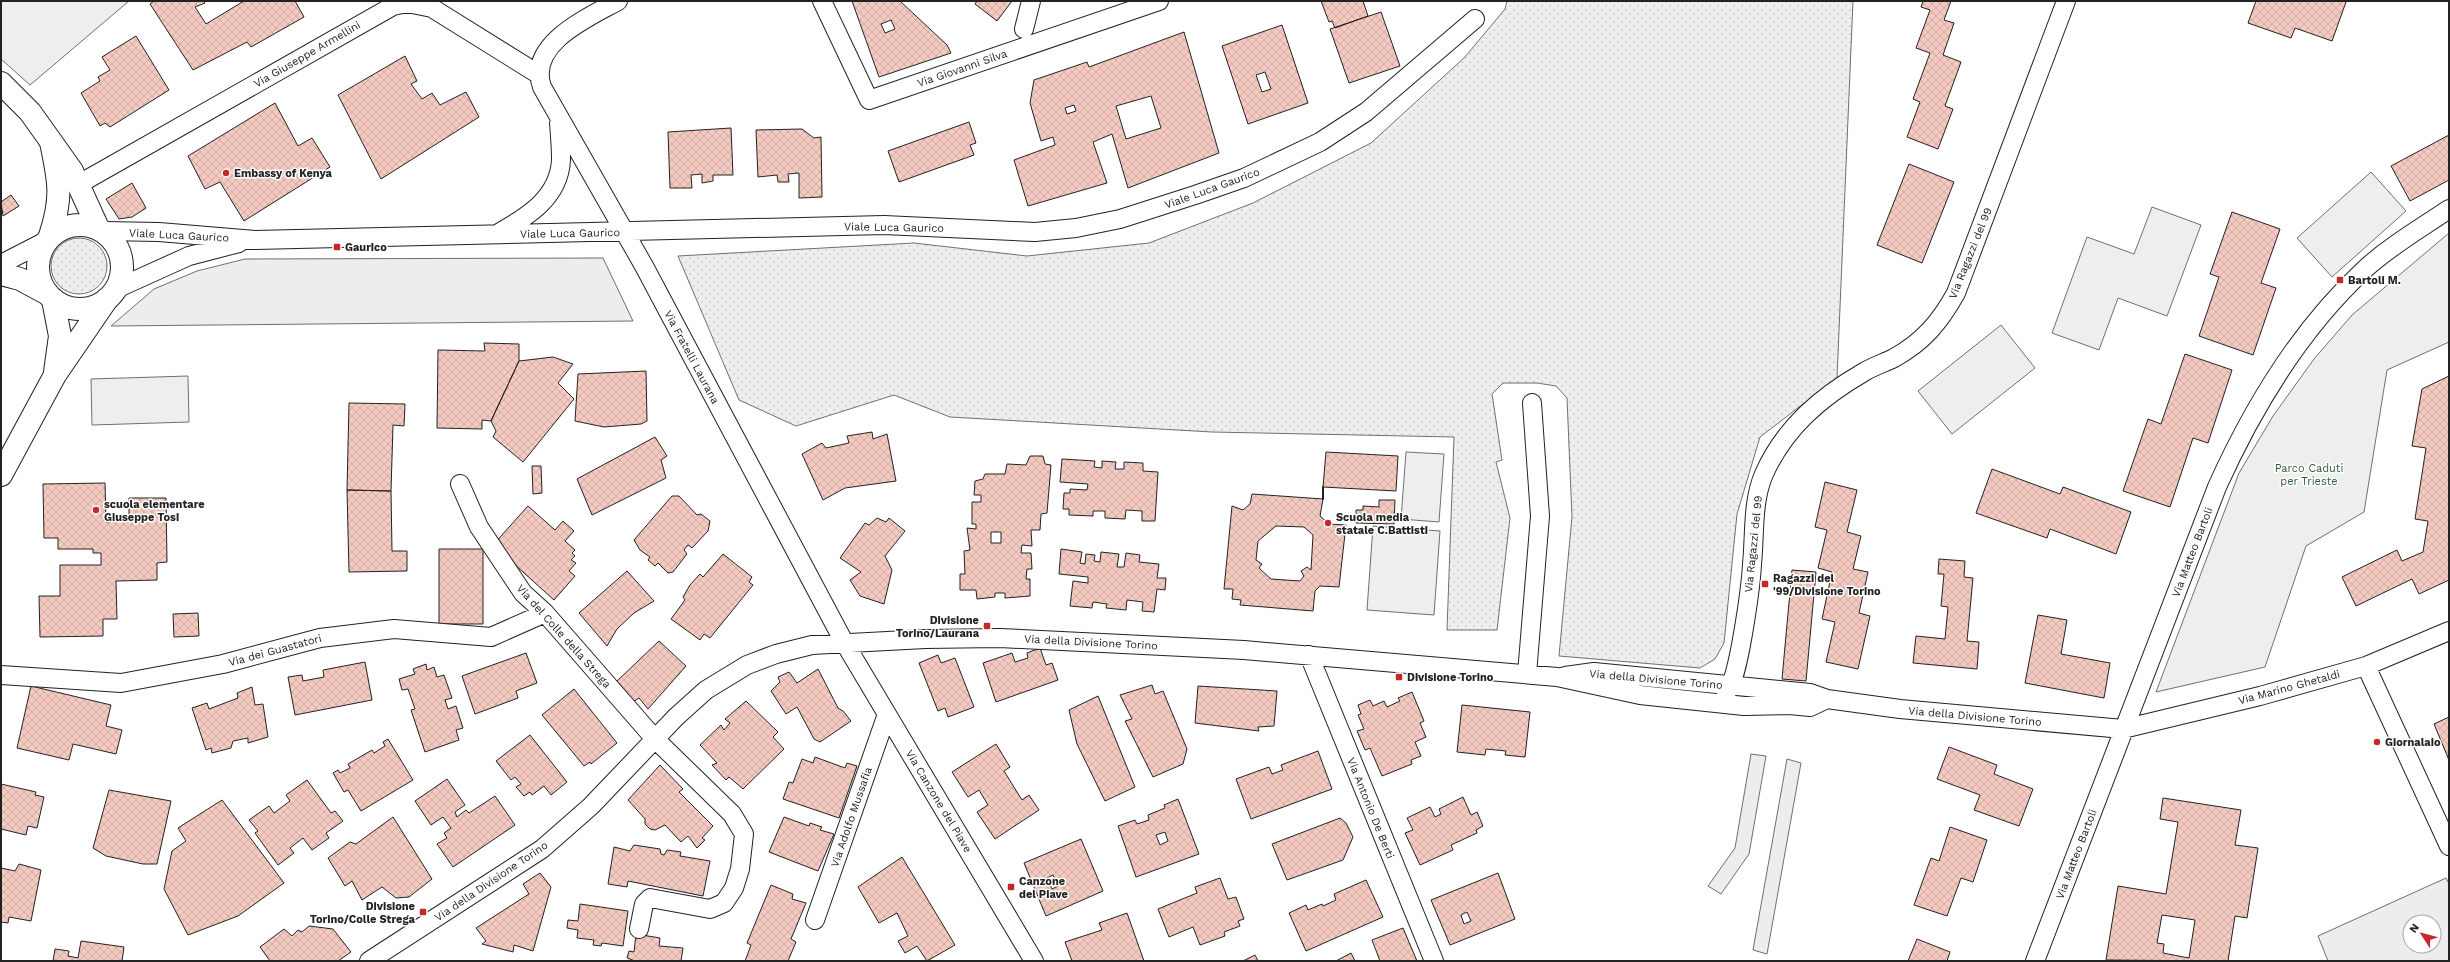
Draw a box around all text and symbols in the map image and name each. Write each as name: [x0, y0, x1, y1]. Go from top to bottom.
street label: Via Giuseppe Armellini: [252, 19, 363, 90]
street label: Via Giovanni Silva: [915, 47, 1009, 90]
street label: Viale Luca Gaurico: [1163, 165, 1261, 212]
place label: Embassy of Kenya: [234, 167, 332, 180]
marker: Embassy of Kenya: [221, 168, 231, 178]
street label: Via Ragazzi del 99: [1946, 205, 1995, 301]
street label: Viale Luca Gaurico: [844, 220, 944, 235]
street label: Viale Luca Gaurico: [129, 226, 229, 245]
street label: Viale Luca Gaurico: [520, 226, 620, 241]
place label: Gaurico: [345, 241, 387, 254]
marker: Gaurico: [332, 242, 342, 252]
place label: Bartoli M.: [2348, 274, 2401, 287]
marker: Bartoli M.: [2335, 275, 2345, 285]
street label: Via Fratelli Laurana: [661, 308, 722, 406]
park label: Parco Caduti per Trieste: [2275, 462, 2343, 488]
street label: Via Ragazzi del 99: [1742, 495, 1765, 593]
place label: scuola elementare Giuseppe Tosi: [104, 498, 205, 524]
marker: scuola elementare Giuseppe Tosi: [91, 505, 101, 515]
street label: Via Matteo Bartoli: [2169, 505, 2216, 599]
place label: Scuola media statale C.Battisti: [1336, 511, 1428, 537]
marker: Scuola media statale C.Battisti: [1323, 518, 1333, 528]
place label: Ragazzi del '99/Divisione Torino: [1773, 572, 1881, 598]
marker: Ragazzi del '99/Divisione Torino: [1760, 579, 1770, 589]
street label: Via del Colle della Strega: [514, 582, 614, 691]
place label: Divisione Torino/Laurana: [896, 614, 980, 640]
marker: Divisione Torino/Laurana: [982, 621, 992, 631]
street label: Via dei Guastatori: [227, 632, 323, 669]
street label: Via della Divisione Torino: [1024, 633, 1158, 652]
street label: Via della Divisione Torino: [1589, 667, 1723, 692]
street label: Via Marino Ghetaldi: [2237, 668, 2342, 707]
place label: Divisione Torino: [1407, 671, 1494, 684]
marker: Divisione Torino: [1394, 672, 1404, 682]
street label: Via della Divisione Torino: [1908, 704, 2042, 729]
place label: Giornalaio: [2385, 736, 2441, 749]
marker: Giornalaio: [2372, 737, 2382, 747]
street label: Via Canzone del Piave: [903, 748, 974, 855]
street label: Via Antonio De Berti: [1344, 756, 1397, 861]
street label: Via Adolfo Mussafia: [828, 765, 875, 869]
street label: Via Matteo Bartoli: [2053, 807, 2100, 901]
street label: Via della Divisione Torino: [432, 839, 550, 924]
place label: Canzone del Piave: [1019, 875, 1068, 901]
marker: Canzone del Piave: [1006, 882, 1016, 892]
place label: Divisione Torino/Colle Strega: [310, 900, 416, 926]
marker: Divisione Torino/Colle Strega: [418, 907, 428, 917]
north arrow: [2402, 914, 2442, 954]
text: N: [2407, 921, 2422, 936]

